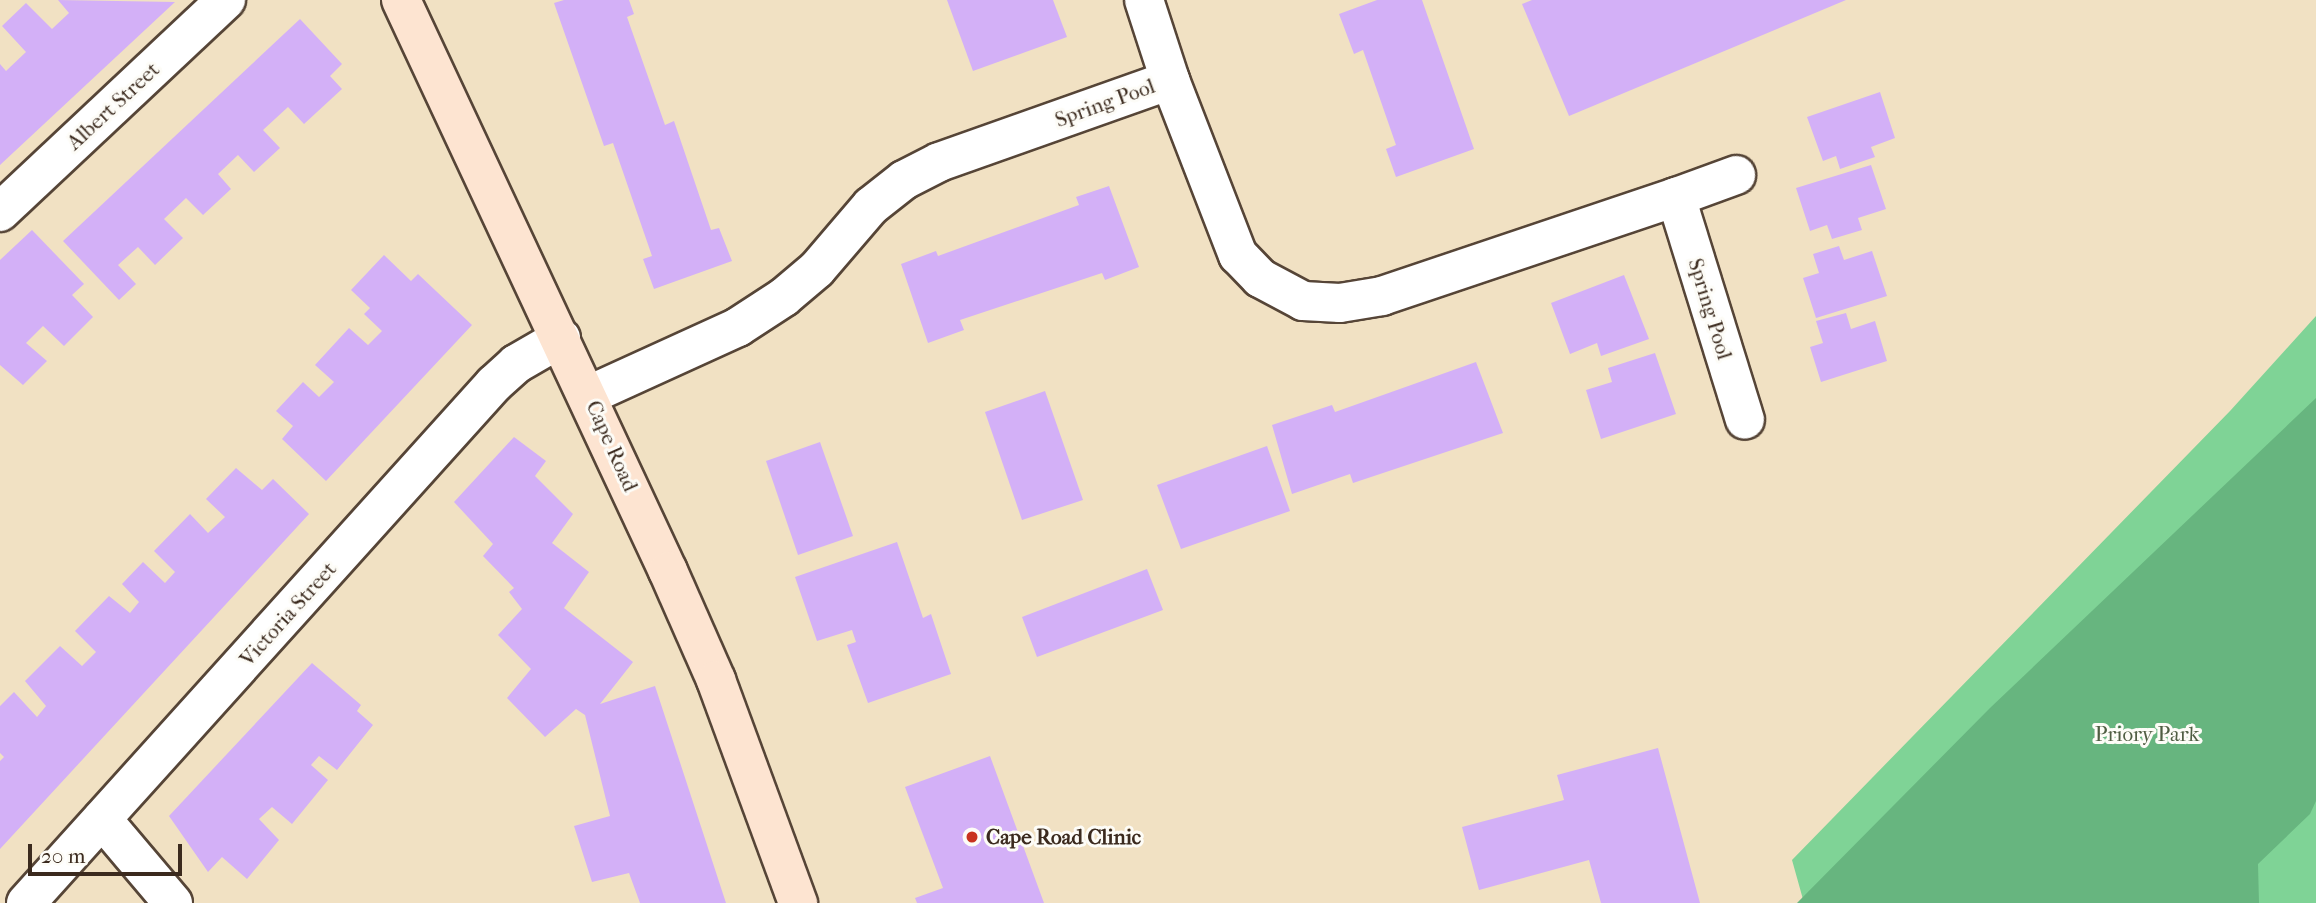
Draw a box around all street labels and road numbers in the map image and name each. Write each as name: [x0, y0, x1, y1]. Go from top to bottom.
street label: Albert Street: [62, 57, 164, 155]
street label: Spring Pool: [1052, 73, 1158, 133]
street label: Spring Pool: [1683, 255, 1737, 363]
street label: Cape Road: [581, 397, 643, 495]
street label: Victoria Street: [235, 557, 341, 671]

